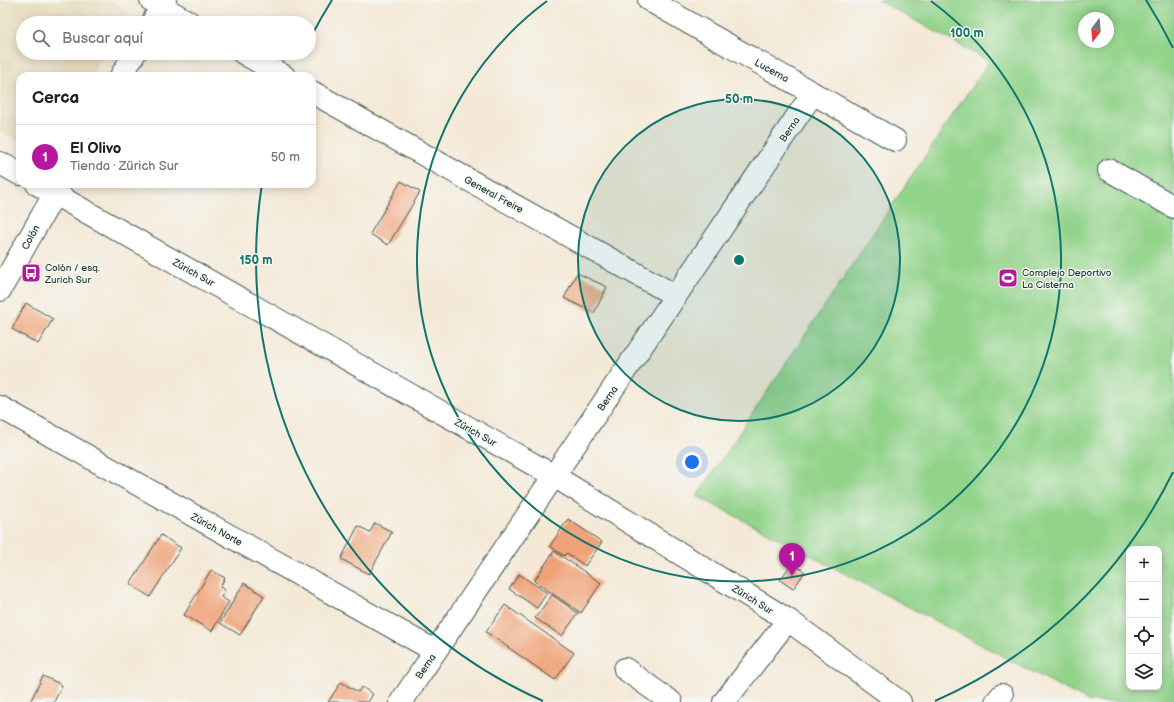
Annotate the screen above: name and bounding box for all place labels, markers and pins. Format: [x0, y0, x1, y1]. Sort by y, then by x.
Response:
centre of rings [732, 253, 746, 267]
bus stop icon: Colón / esq. Zurich Sur [20, 262, 42, 284]
place label: Colón / esq. Zurich Sur [44, 262, 100, 286]
sports icon: Complejo Deportivo La Cisterna [997, 267, 1019, 289]
place label: Complejo Deportivo La Cisterna [1022, 267, 1112, 291]
pin: 1 [779, 543, 805, 576]

